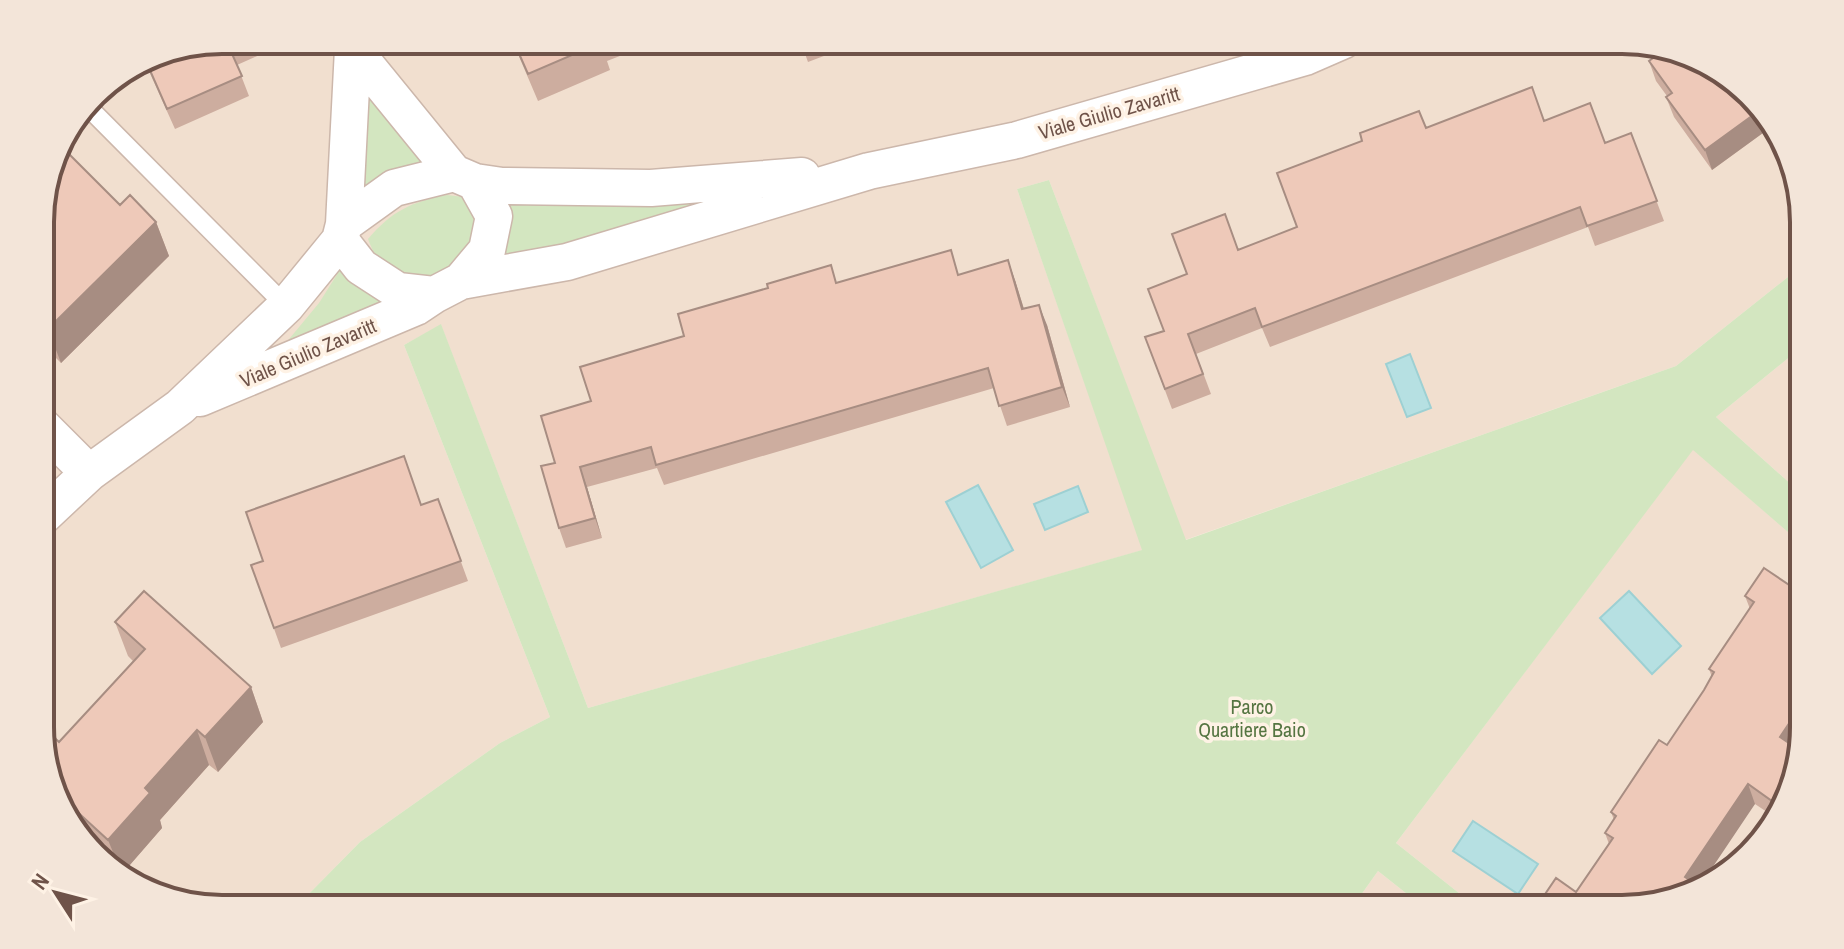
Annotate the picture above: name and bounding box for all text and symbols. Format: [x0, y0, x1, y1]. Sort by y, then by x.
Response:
street label: Viale Giulio Zavaritt [1035, 79, 1183, 146]
street label: Viale Giulio Zavaritt [236, 312, 380, 393]
park label: Parco Quartiere Baio [1198, 693, 1306, 743]
north arrow [16, 853, 96, 933]
text: N [24, 867, 56, 895]

